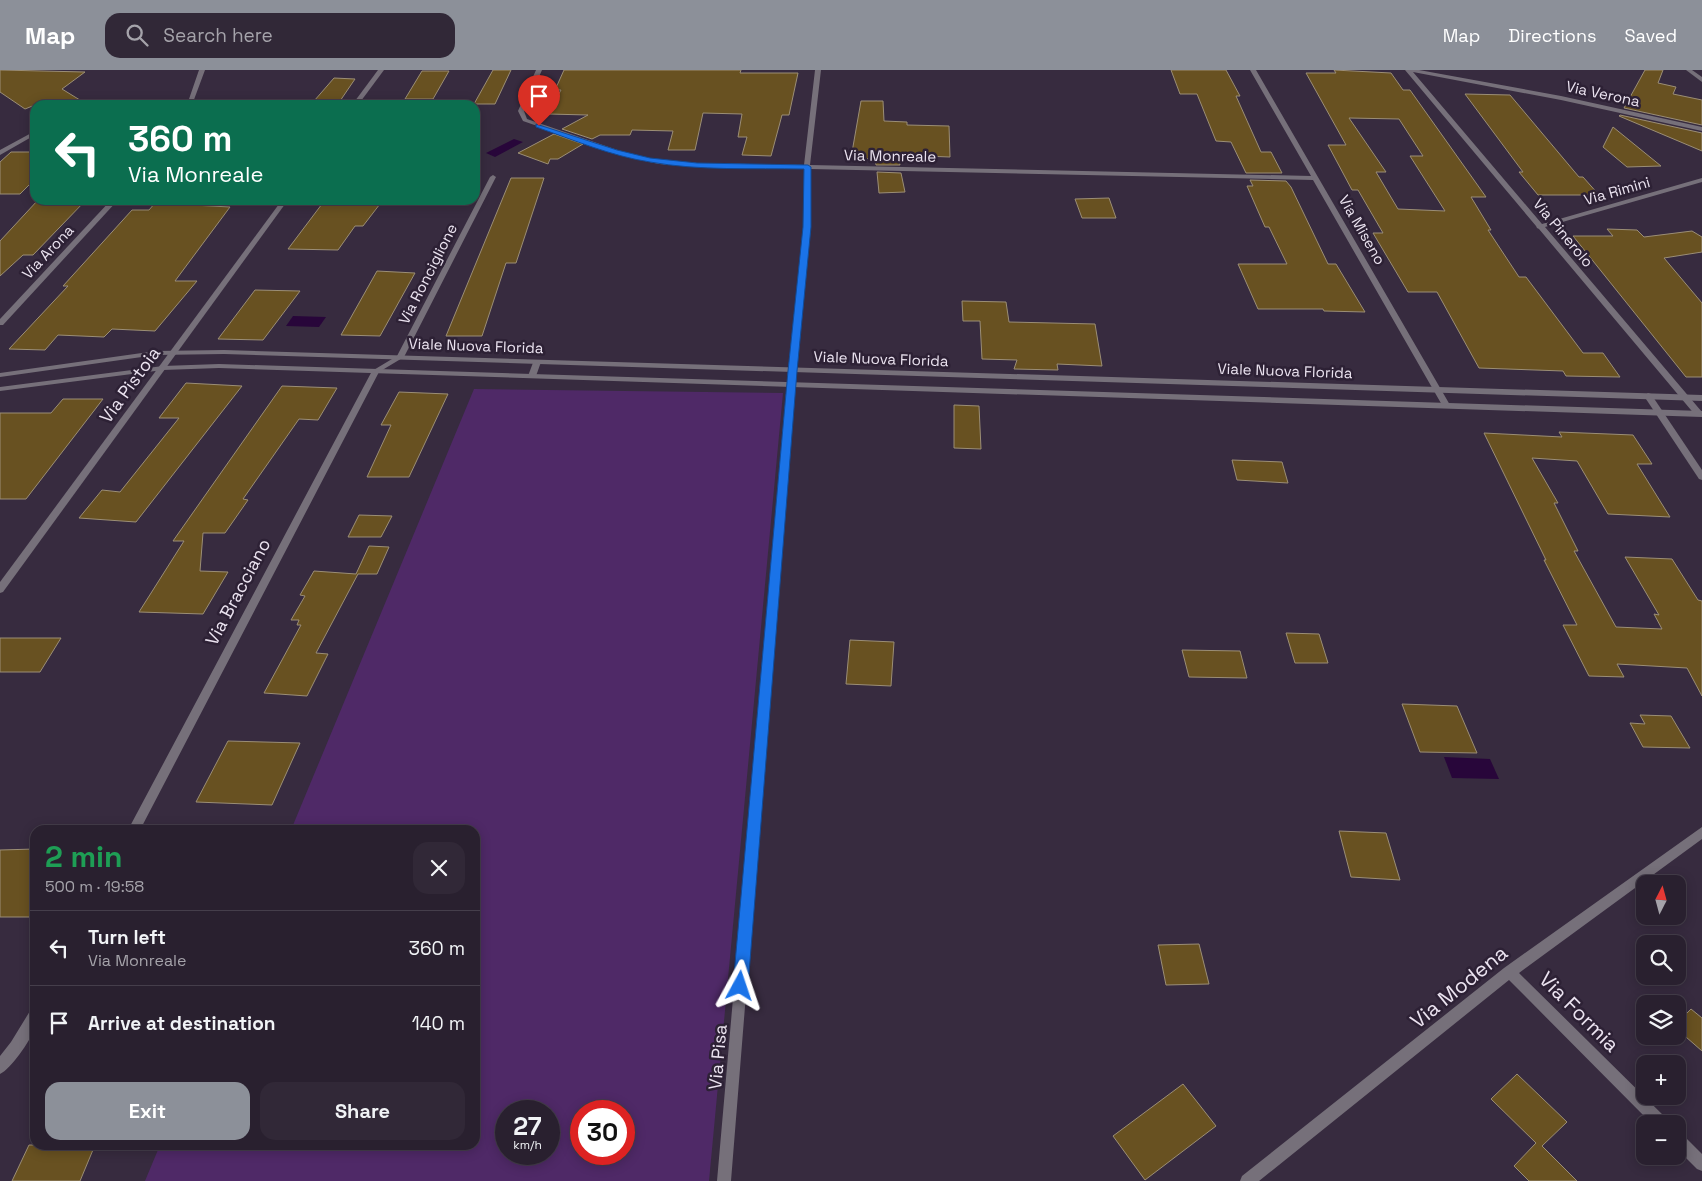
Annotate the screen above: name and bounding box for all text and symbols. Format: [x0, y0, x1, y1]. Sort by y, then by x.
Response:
search box [105, 13, 455, 58]
text: Map [25, 20, 75, 51]
icon: search [123, 21, 151, 49]
text: Search here [163, 23, 273, 48]
text: Map [1443, 24, 1480, 47]
text: Directions [1508, 24, 1597, 47]
text: Saved [1625, 24, 1677, 47]
pin [518, 75, 560, 126]
street label: Via Verona [1564, 76, 1642, 111]
icon: arrive [525, 82, 553, 110]
text: 360 m [128, 117, 232, 161]
icon: left [45, 120, 110, 185]
street label: Via Monreale [844, 145, 936, 166]
text: Via Monreale [128, 160, 263, 188]
street label: Via Rimini [1582, 172, 1652, 209]
street label: Via Miseno [1335, 192, 1390, 268]
street label: Via Pinerolo [1529, 194, 1598, 271]
street label: Via Arona [18, 220, 78, 283]
street label: Via Ronciglione [394, 220, 461, 327]
street label: Viale Nuova Florida [408, 334, 544, 357]
street label: Via Pistoia [94, 342, 165, 427]
street label: Viale Nuova Florida [813, 347, 949, 370]
street label: Viale Nuova Florida [1217, 359, 1353, 382]
street label: Via Bracciano [200, 535, 275, 649]
text: 2 min [45, 837, 123, 876]
button: close [413, 842, 465, 894]
north arrow [1636, 875, 1686, 925]
map controls [1636, 875, 1686, 1165]
text: 500 m · 19:58 [45, 876, 144, 897]
text: Turn left [88, 925, 166, 950]
icon: left [45, 934, 73, 962]
button: search [1636, 935, 1686, 985]
text: 360 m [408, 936, 465, 961]
street label: Via Modena [1404, 939, 1513, 1034]
text: Via Monreale [88, 950, 186, 971]
position arrow [713, 959, 765, 1011]
street label: Via Formia [1533, 966, 1625, 1058]
button: layers [1636, 995, 1686, 1045]
icon: arrive [45, 1009, 73, 1037]
text: Arrive at destination [88, 1011, 276, 1036]
text: 140 m [412, 1011, 465, 1036]
street label: Via Pisa [703, 1023, 732, 1091]
button: + [1636, 1055, 1686, 1105]
button: Exit [45, 1082, 250, 1140]
button: Share [260, 1082, 465, 1140]
speed limit sign: 30 [570, 1100, 635, 1165]
text: 27 [513, 1110, 542, 1142]
button: − [1636, 1115, 1686, 1165]
text: km/h [513, 1137, 542, 1153]

